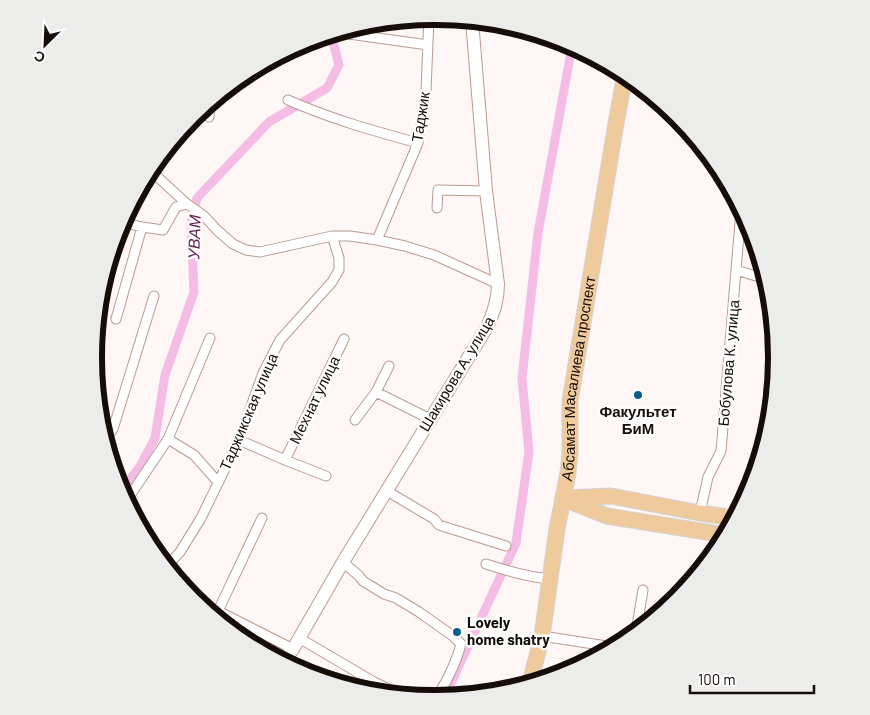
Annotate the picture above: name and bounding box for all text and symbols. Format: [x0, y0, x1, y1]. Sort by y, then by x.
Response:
north arrow [20, 20, 70, 70]
text: С [31, 48, 48, 67]
street label: Таджик [407, 90, 433, 143]
water label: УВАМ [183, 214, 204, 260]
street label: Абсамат Масалиева проспект [557, 274, 599, 482]
street label: Бобулова К. улица [713, 298, 743, 427]
street label: Шакирова А. улица [415, 312, 498, 434]
street label: Таджикская улица [215, 350, 281, 473]
street label: Мехнат улица [285, 352, 343, 446]
marker: Факультет БиМ [632, 389, 644, 401]
place label: Факультет БиМ [599, 402, 677, 437]
place label: Lovely home shatry [467, 613, 550, 648]
marker: Lovely home shatry [451, 626, 463, 638]
scale bar [690, 662, 814, 694]
text: 100 m [698, 670, 736, 688]

